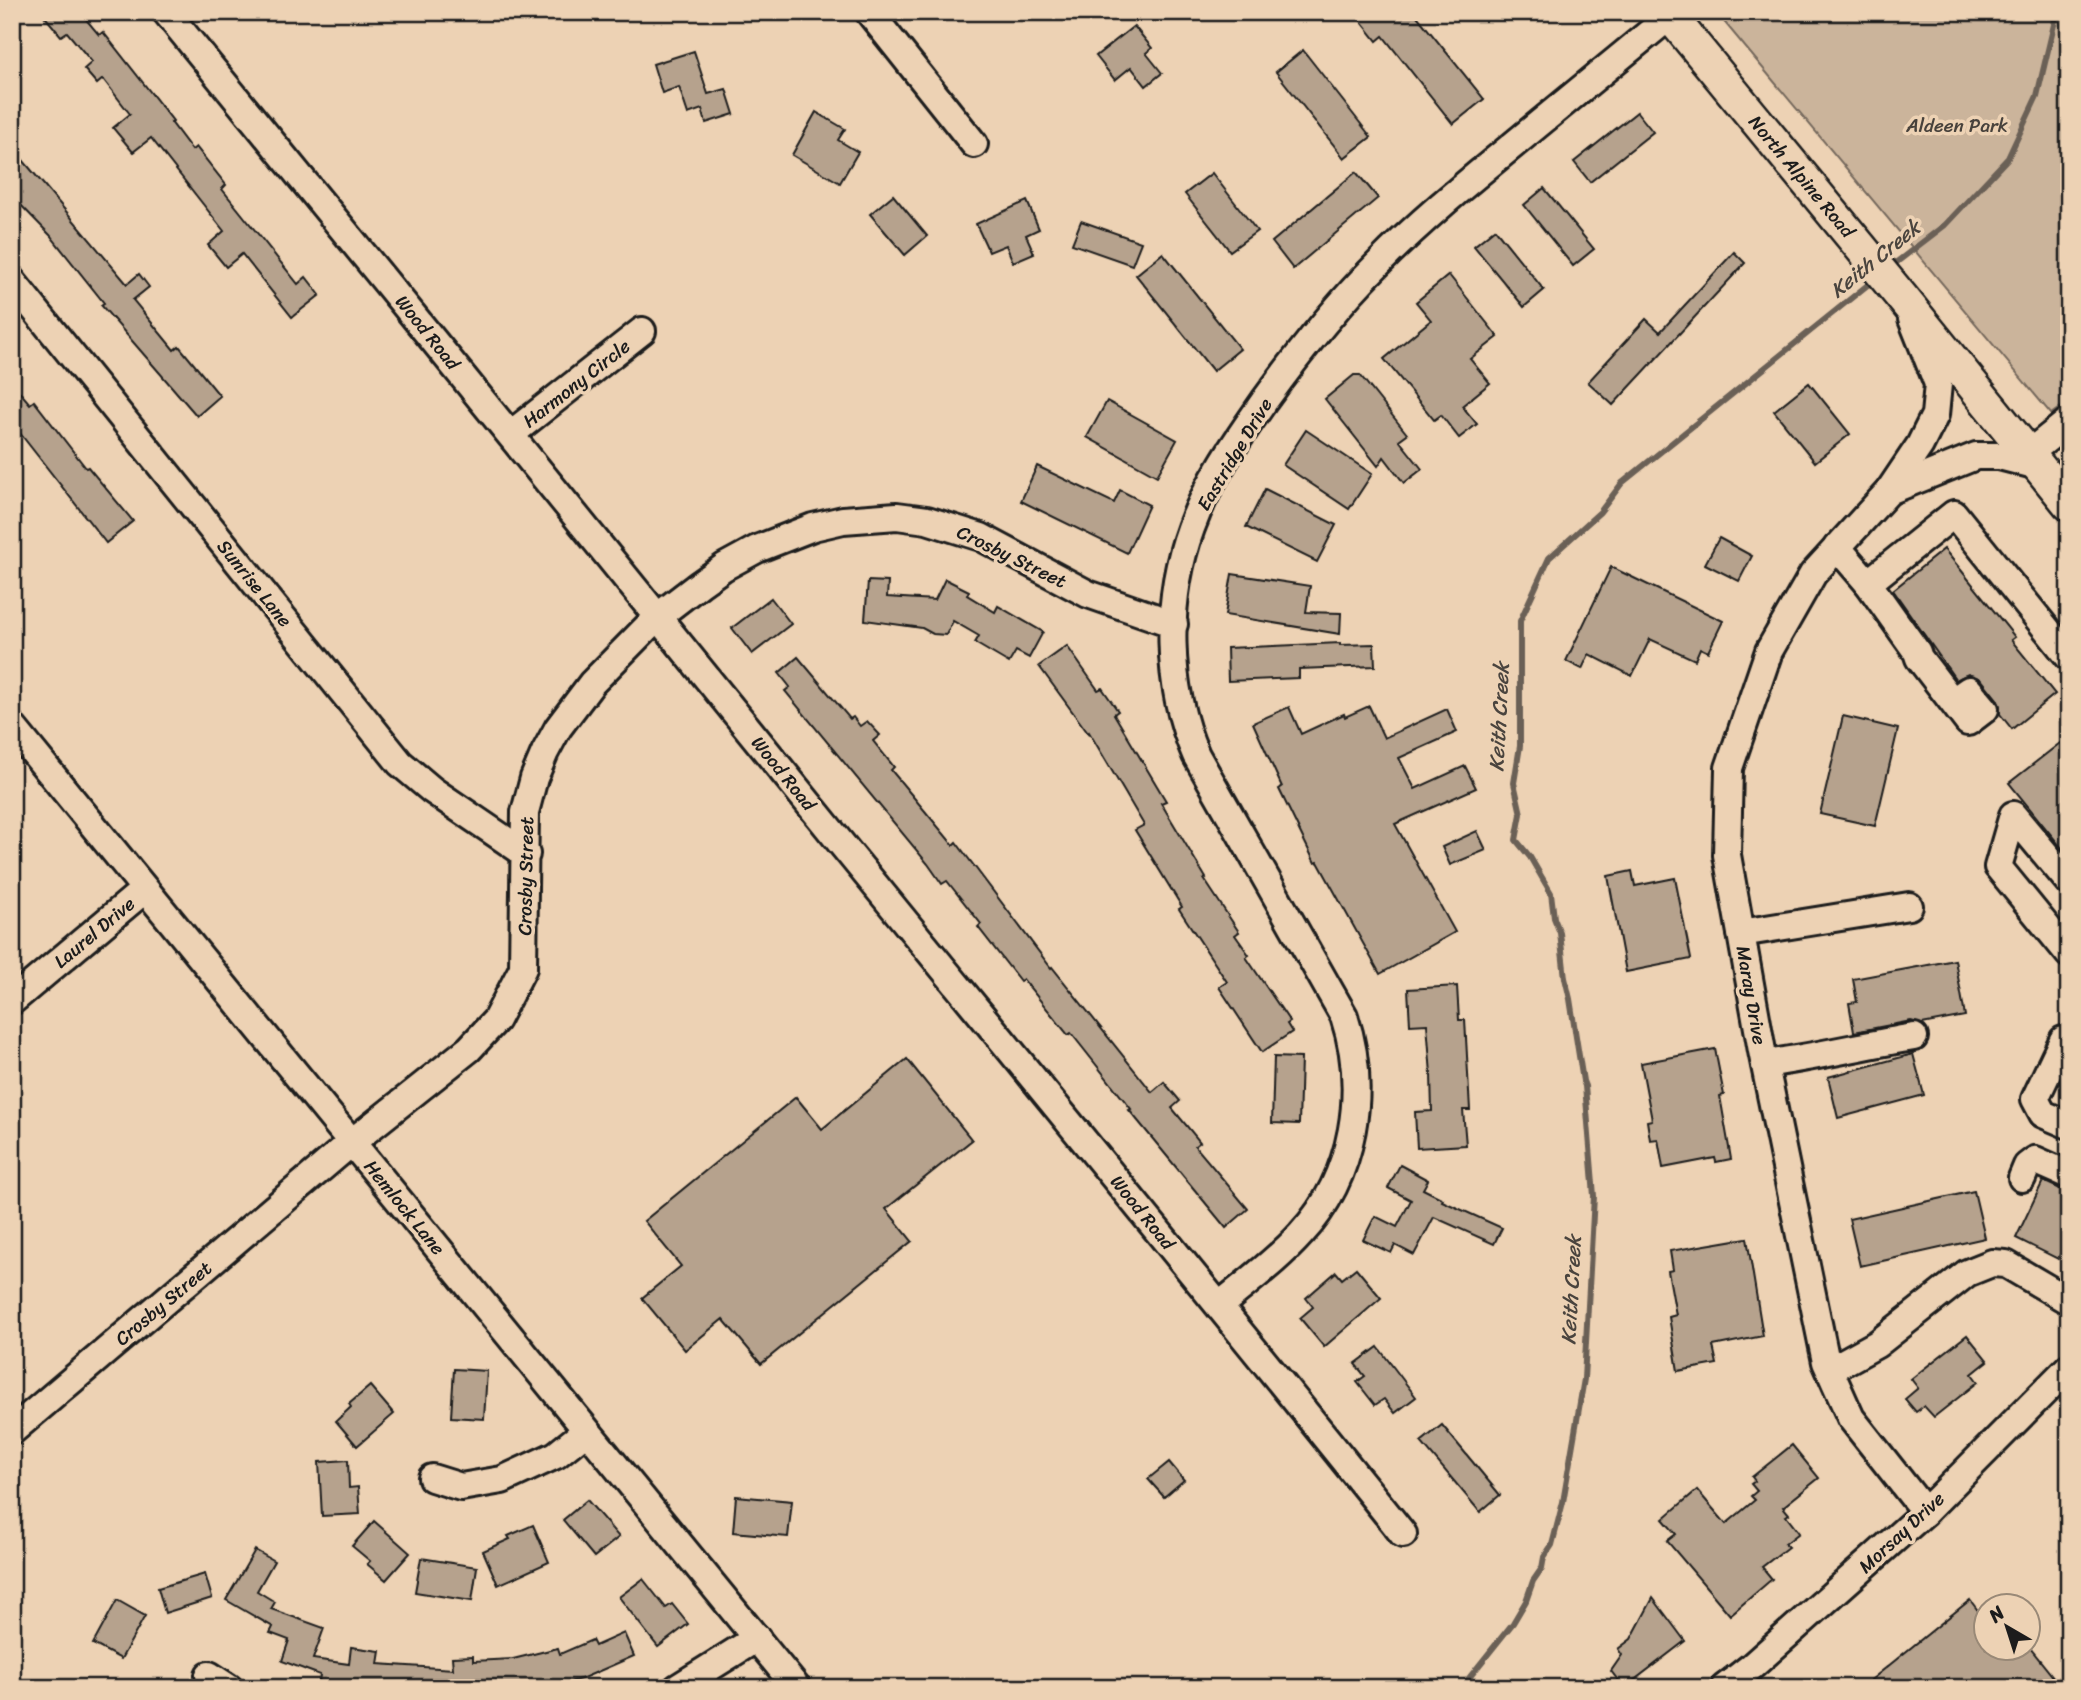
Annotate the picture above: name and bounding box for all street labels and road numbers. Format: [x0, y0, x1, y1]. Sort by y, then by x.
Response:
street label: North Alpine Road [1740, 107, 1865, 247]
street label: Wood Road [387, 287, 469, 378]
street label: Harmony Circle [515, 330, 638, 436]
street label: Eastridge Drive [1188, 391, 1281, 517]
street label: Crosby Street [951, 516, 1072, 597]
street label: Sunrise Lane [209, 532, 301, 635]
street label: Wood Road [743, 728, 825, 819]
street label: Crosby Street [508, 816, 543, 936]
street label: Laurel Drive [46, 888, 143, 977]
street label: Maray Drive [1727, 943, 1776, 1048]
street label: Hemlock Lane [355, 1152, 454, 1263]
street label: Wood Road [1102, 1167, 1184, 1258]
street label: Crosby Street [107, 1253, 219, 1354]
street label: Morsay Drive [1850, 1483, 1953, 1582]

